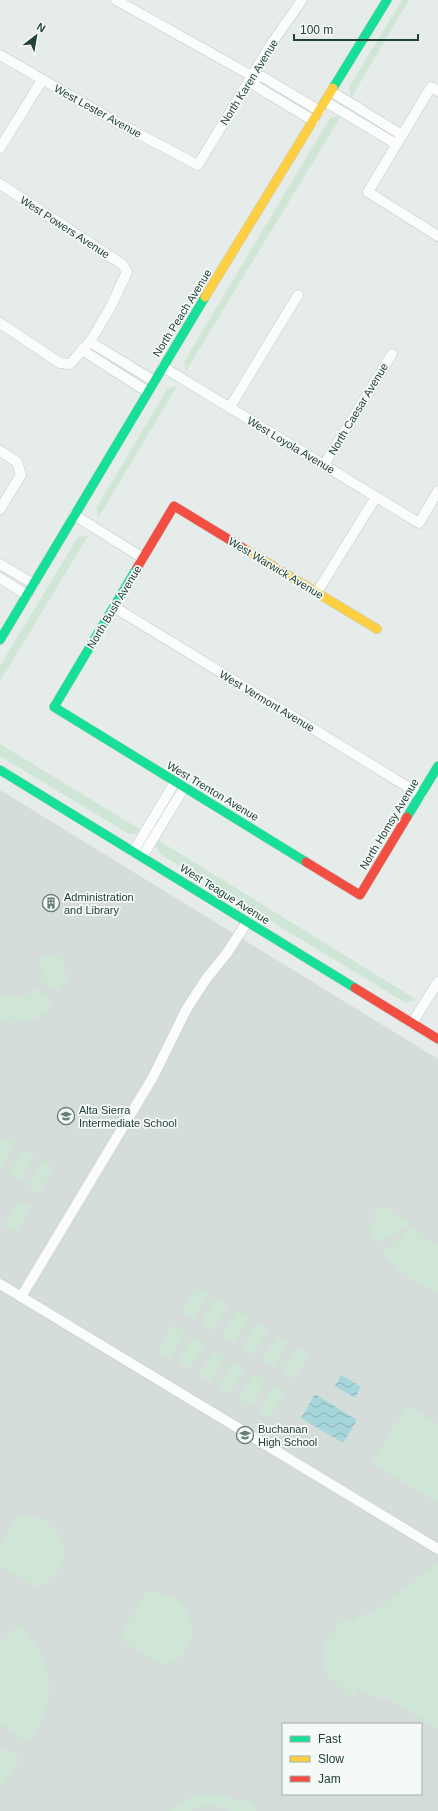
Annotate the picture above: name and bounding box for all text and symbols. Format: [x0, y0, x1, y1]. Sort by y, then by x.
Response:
north arrow [16, 16, 56, 56]
scale bar [294, 16, 418, 42]
text: N [35, 20, 48, 35]
text: 100 m [300, 23, 333, 37]
street label: North Karen Avenue [218, 37, 280, 127]
street label: West Lester Avenue [52, 82, 144, 140]
street label: West Powers Avenue [18, 194, 112, 260]
street label: North Peach Avenue [150, 267, 214, 359]
street label: North Caesar Avenue [326, 361, 390, 457]
street label: West Loyola Avenue [245, 414, 337, 476]
street label: West Warwick Avenue [226, 535, 326, 601]
street label: North Bush Avenue [84, 563, 144, 651]
street label: West Vermont Avenue [217, 668, 317, 734]
street label: West Trenton Avenue [165, 759, 261, 823]
street label: North Homsy Avenue [357, 776, 421, 872]
street label: West Teague Avenue [178, 862, 272, 926]
place label: Administration and Library [64, 891, 134, 916]
building icon: Administration and Library [41, 893, 61, 913]
place label: Alta Sierra Intermediate School [79, 1104, 177, 1129]
school or university icon: Alta Sierra Intermediate School [56, 1106, 76, 1126]
place label: Buchanan High School [258, 1423, 317, 1448]
school or university icon: Buchanan High School [235, 1425, 255, 1445]
legend [282, 1723, 422, 1795]
text: Fast [318, 1732, 342, 1746]
text: Slow [318, 1752, 344, 1766]
text: Jam [318, 1772, 341, 1786]

